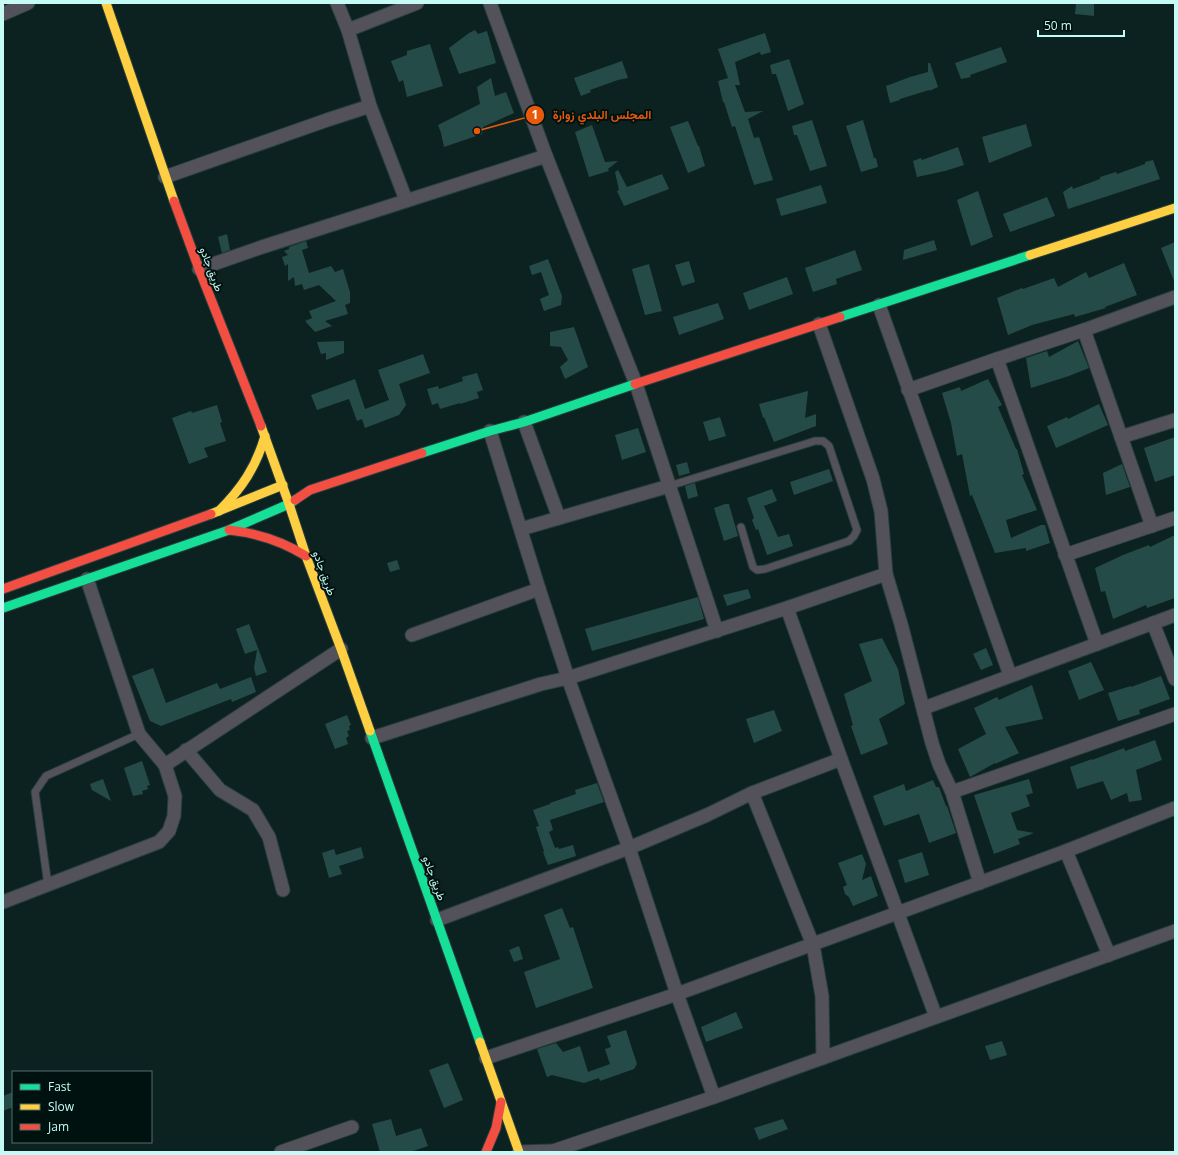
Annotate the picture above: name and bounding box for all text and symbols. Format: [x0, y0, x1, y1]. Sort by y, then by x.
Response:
scale bar [1038, 12, 1124, 38]
text: 50 m [1044, 17, 1072, 34]
callout: المجلس البلدي زوارة [525, 103, 659, 127]
text: 1 [532, 106, 538, 123]
text: المجلس البلدي زوارة [553, 106, 651, 125]
street label: طريق جادو [197, 245, 227, 293]
street label: طريق جادو [310, 549, 340, 597]
street label: طريق جادو [420, 854, 450, 902]
legend [12, 1071, 152, 1143]
text: Fast [48, 1078, 71, 1095]
text: Slow [48, 1098, 75, 1115]
text: Jam [47, 1118, 69, 1135]

